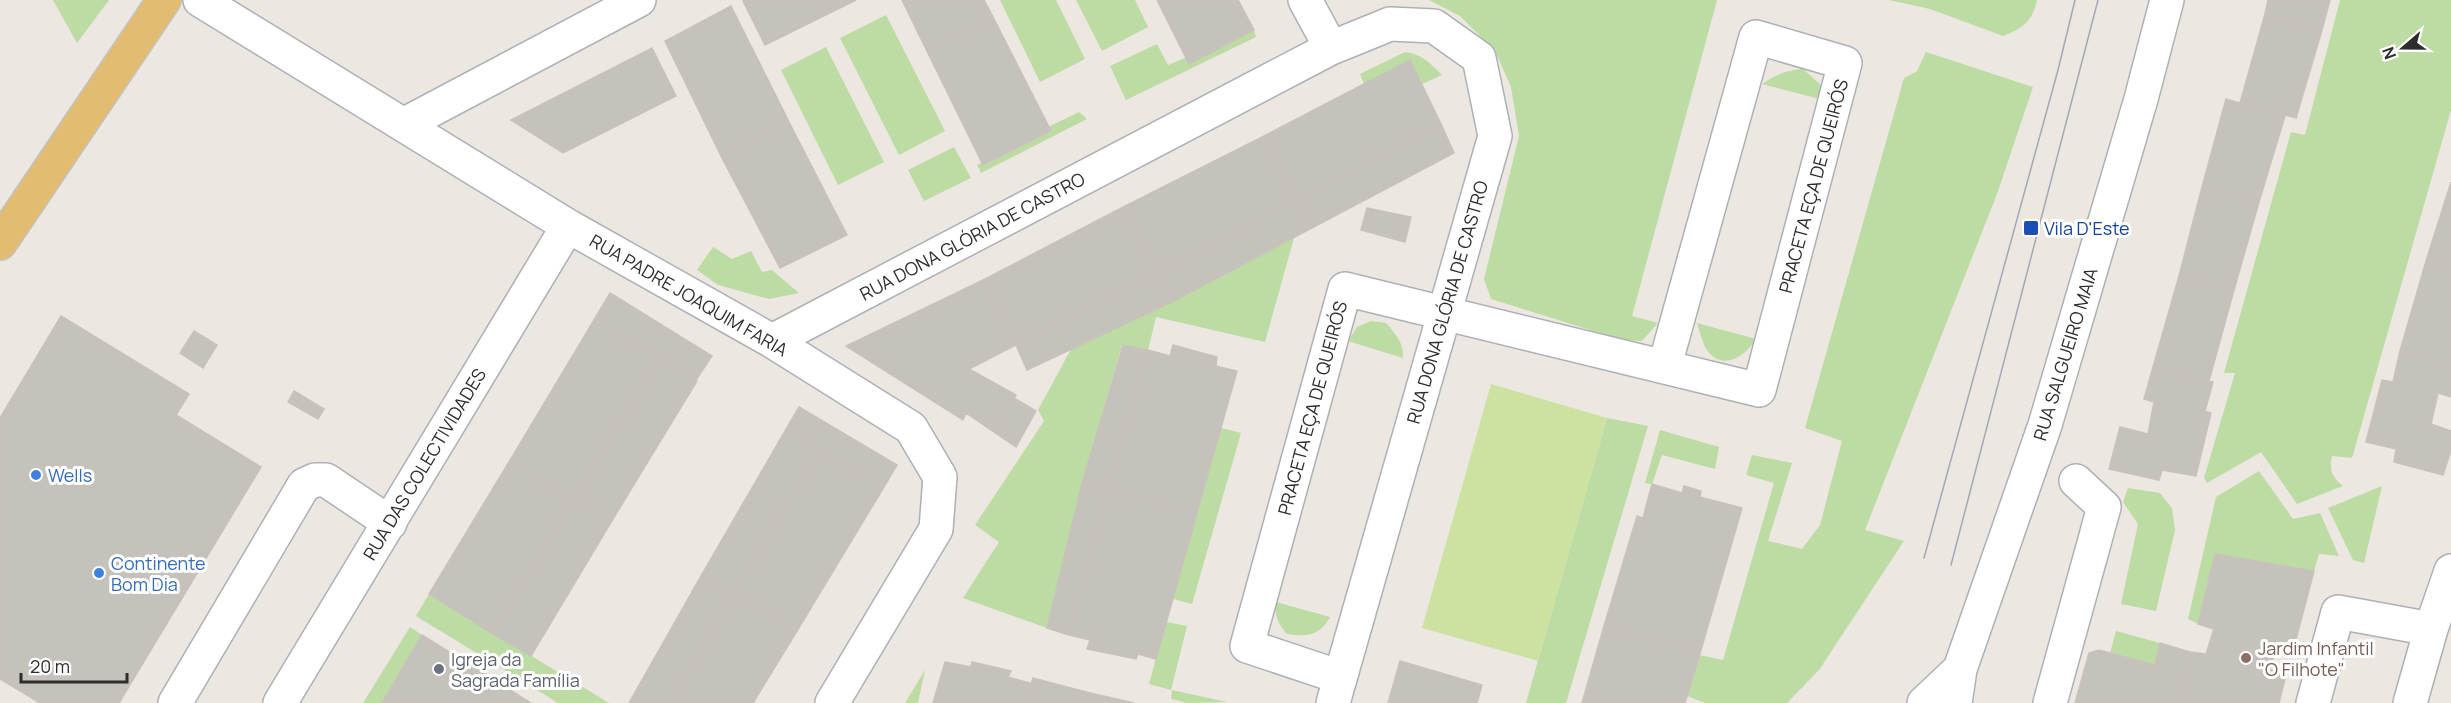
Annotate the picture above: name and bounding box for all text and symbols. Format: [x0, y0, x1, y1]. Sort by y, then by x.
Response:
north arrow [2373, 18, 2433, 78]
text: N [2377, 44, 2401, 62]
street label: PRACETA EÇA DE QUEIRÓS [1773, 76, 1853, 296]
street label: RUA DONA GLÓRIA DE CASTRO [855, 166, 1089, 306]
street label: RUA DONA GLÓRIA DE CASTRO [1401, 178, 1493, 426]
place label: Vila D'Este [2044, 216, 2130, 240]
marker: Vila D'Este [2022, 219, 2040, 237]
street label: RUA PADRE JOAQUIM FARIA [586, 228, 793, 362]
street label: RUA SALGUEIRO MAIA [2027, 264, 2103, 443]
street label: PRACETA EÇA DE QUEIRÓS [1272, 298, 1352, 518]
street label: RUA DAS COLECTIVIDADES [357, 364, 491, 564]
place label: Wells [48, 463, 92, 487]
marker: Wells [29, 468, 43, 482]
place label: Continente Bom Dia [111, 551, 206, 596]
marker: Continente Bom Dia [92, 566, 106, 580]
place label: Jardim Infantil "O Filhote" [2258, 636, 2374, 681]
scale bar [21, 646, 128, 684]
place label: Igreja da Sagrada Família [451, 647, 580, 692]
marker: Jardim Infantil "O Filhote" [2239, 651, 2253, 665]
text: 20 m [30, 654, 70, 678]
marker: Igreja da Sagrada Família [432, 662, 446, 676]

